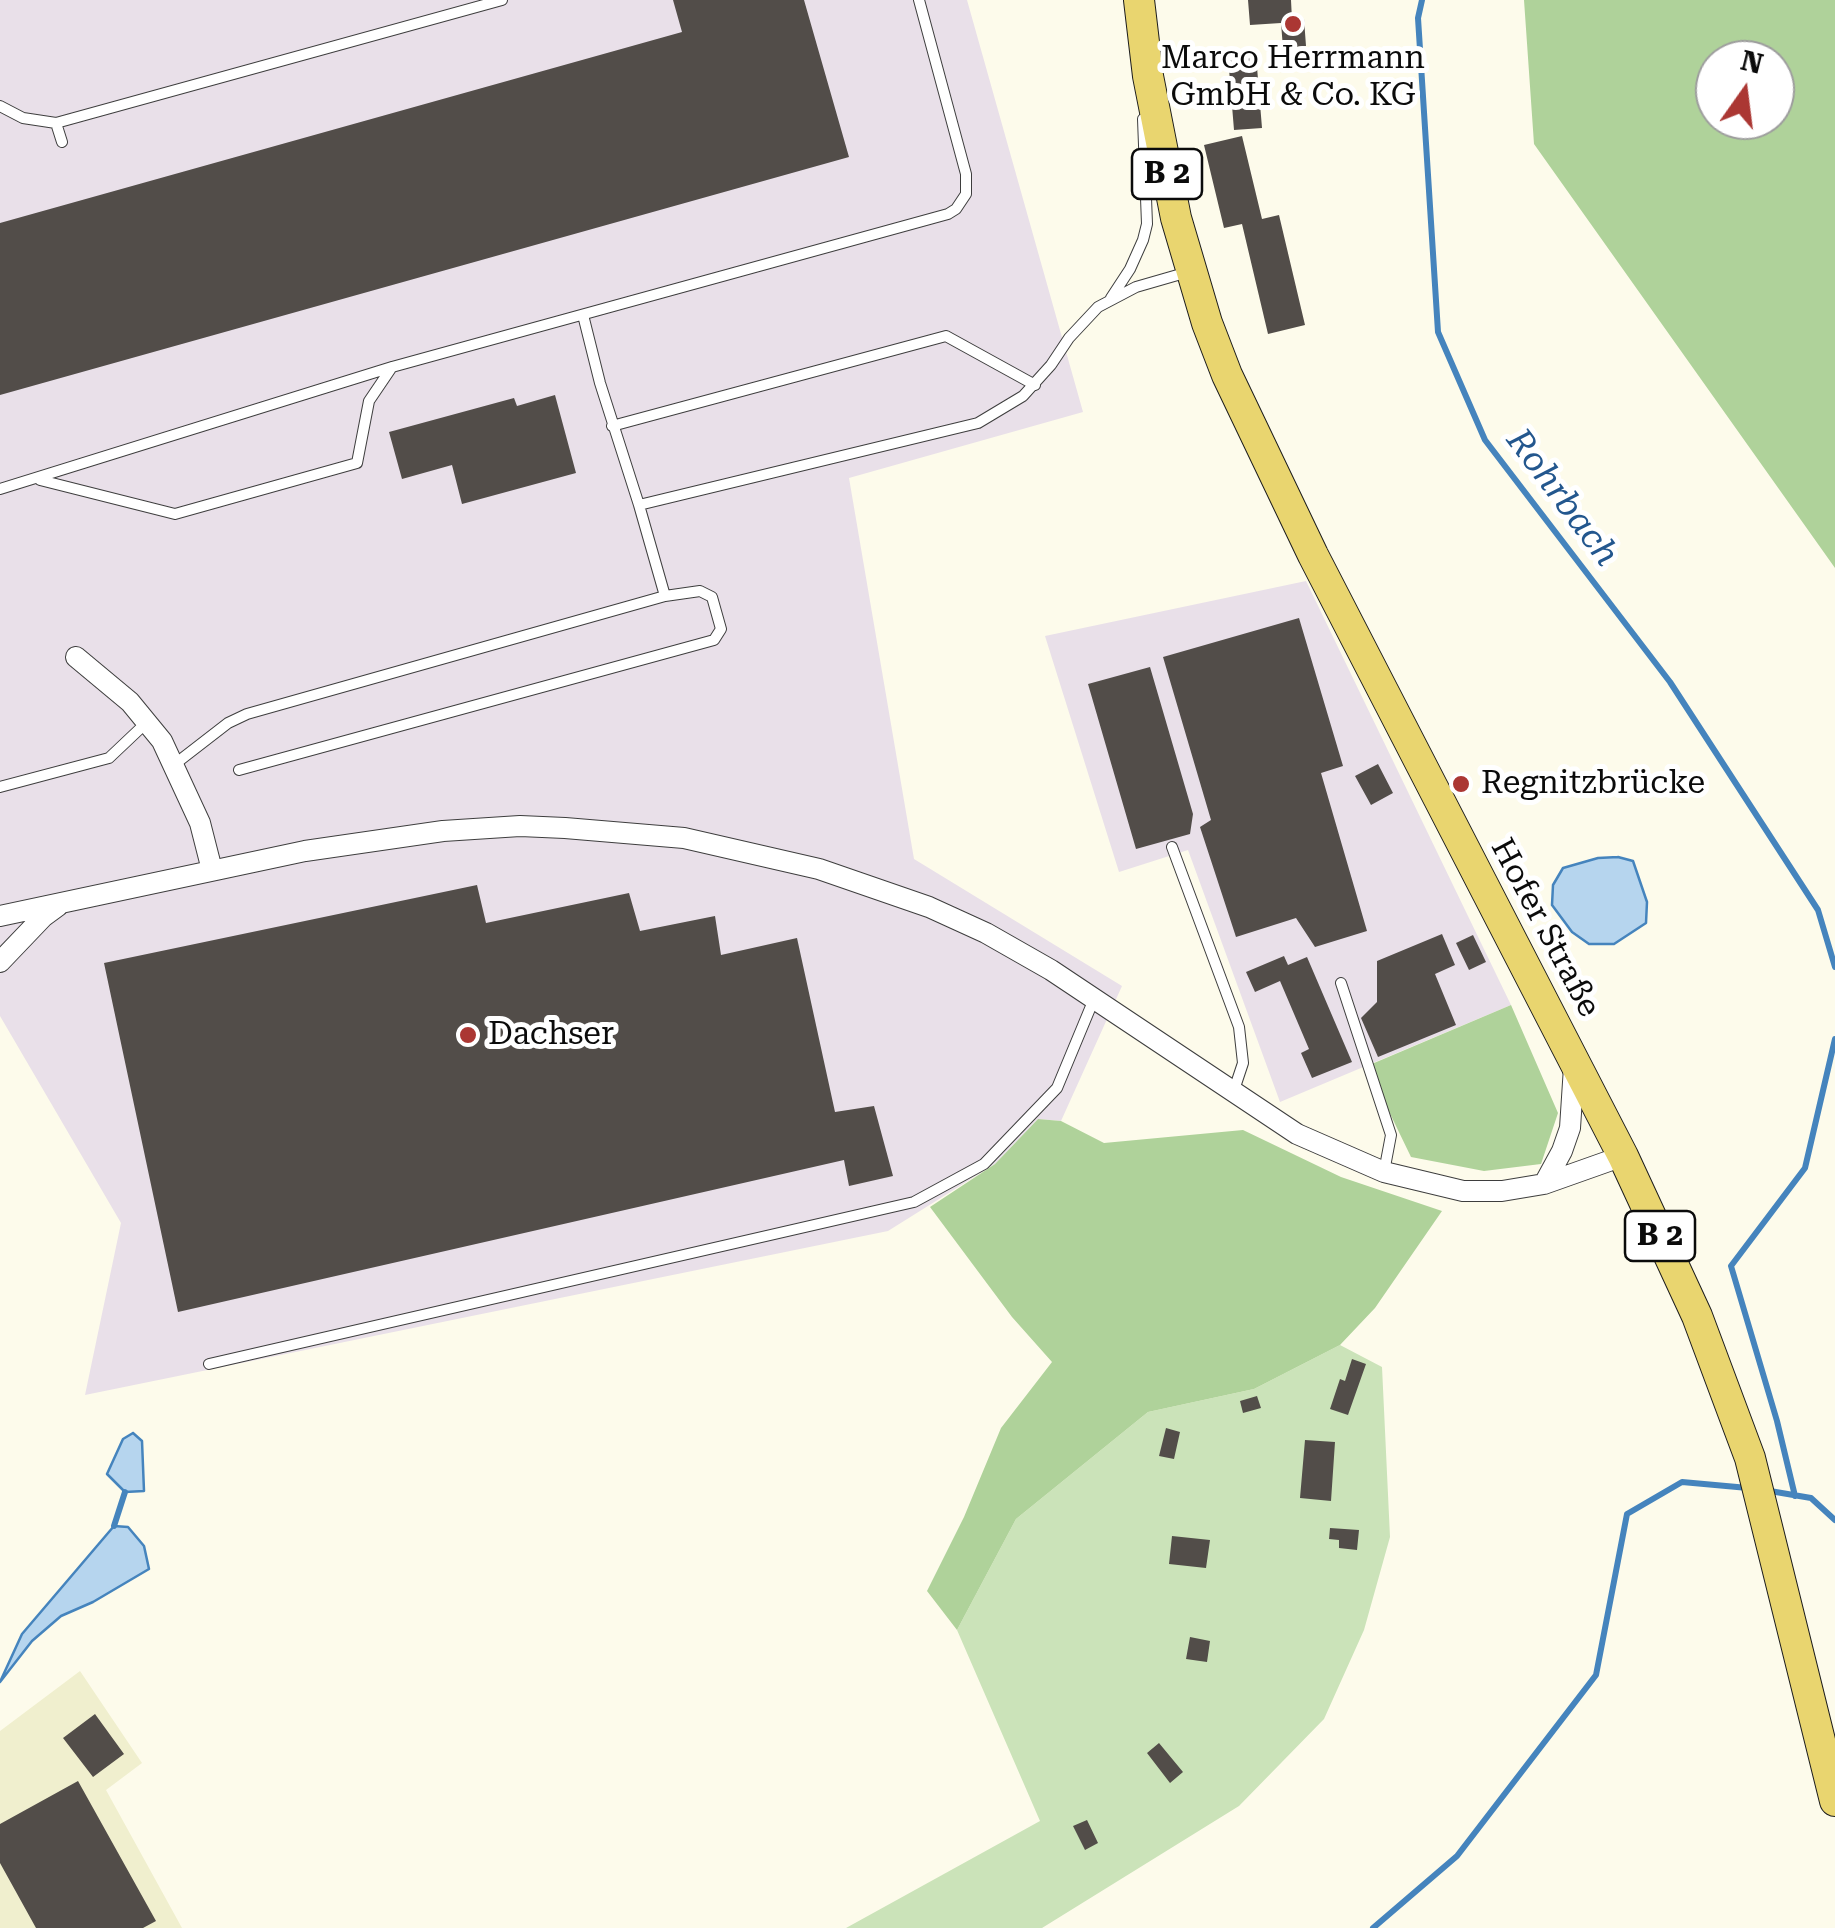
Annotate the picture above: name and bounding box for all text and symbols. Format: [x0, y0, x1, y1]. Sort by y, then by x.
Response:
marker: Marco Herrmann GmbH & Co. KG [1282, 13, 1304, 35]
place label: Marco Herrmann GmbH & Co. KG [1161, 40, 1425, 115]
north arrow [1695, 40, 1795, 140]
text: N [1737, 44, 1766, 81]
road number: B 2 [1132, 149, 1202, 199]
water label: Rohrbach [1497, 421, 1627, 575]
place label: Regnitzbrücke [1481, 765, 1705, 803]
marker: Regnitzbrücke [1450, 773, 1472, 795]
street label: Hofer Straße [1482, 832, 1608, 1024]
place label: Dachser [488, 1016, 614, 1054]
marker: Dachser [457, 1024, 479, 1046]
road number: B 2 [1625, 1211, 1695, 1261]

